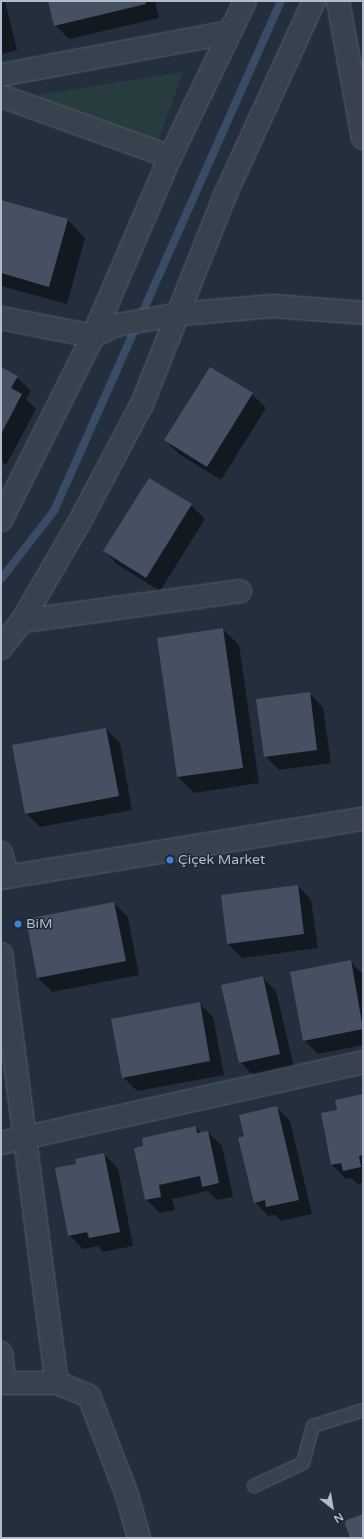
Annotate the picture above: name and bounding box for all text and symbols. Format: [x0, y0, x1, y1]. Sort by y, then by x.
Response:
place label: Çiçek Market [178, 852, 265, 868]
marker: Çiçek Market [165, 855, 175, 865]
place label: BiM [26, 916, 52, 932]
marker: BiM [13, 919, 23, 929]
north arrow [312, 1487, 352, 1527]
text: N [331, 1510, 346, 1526]

